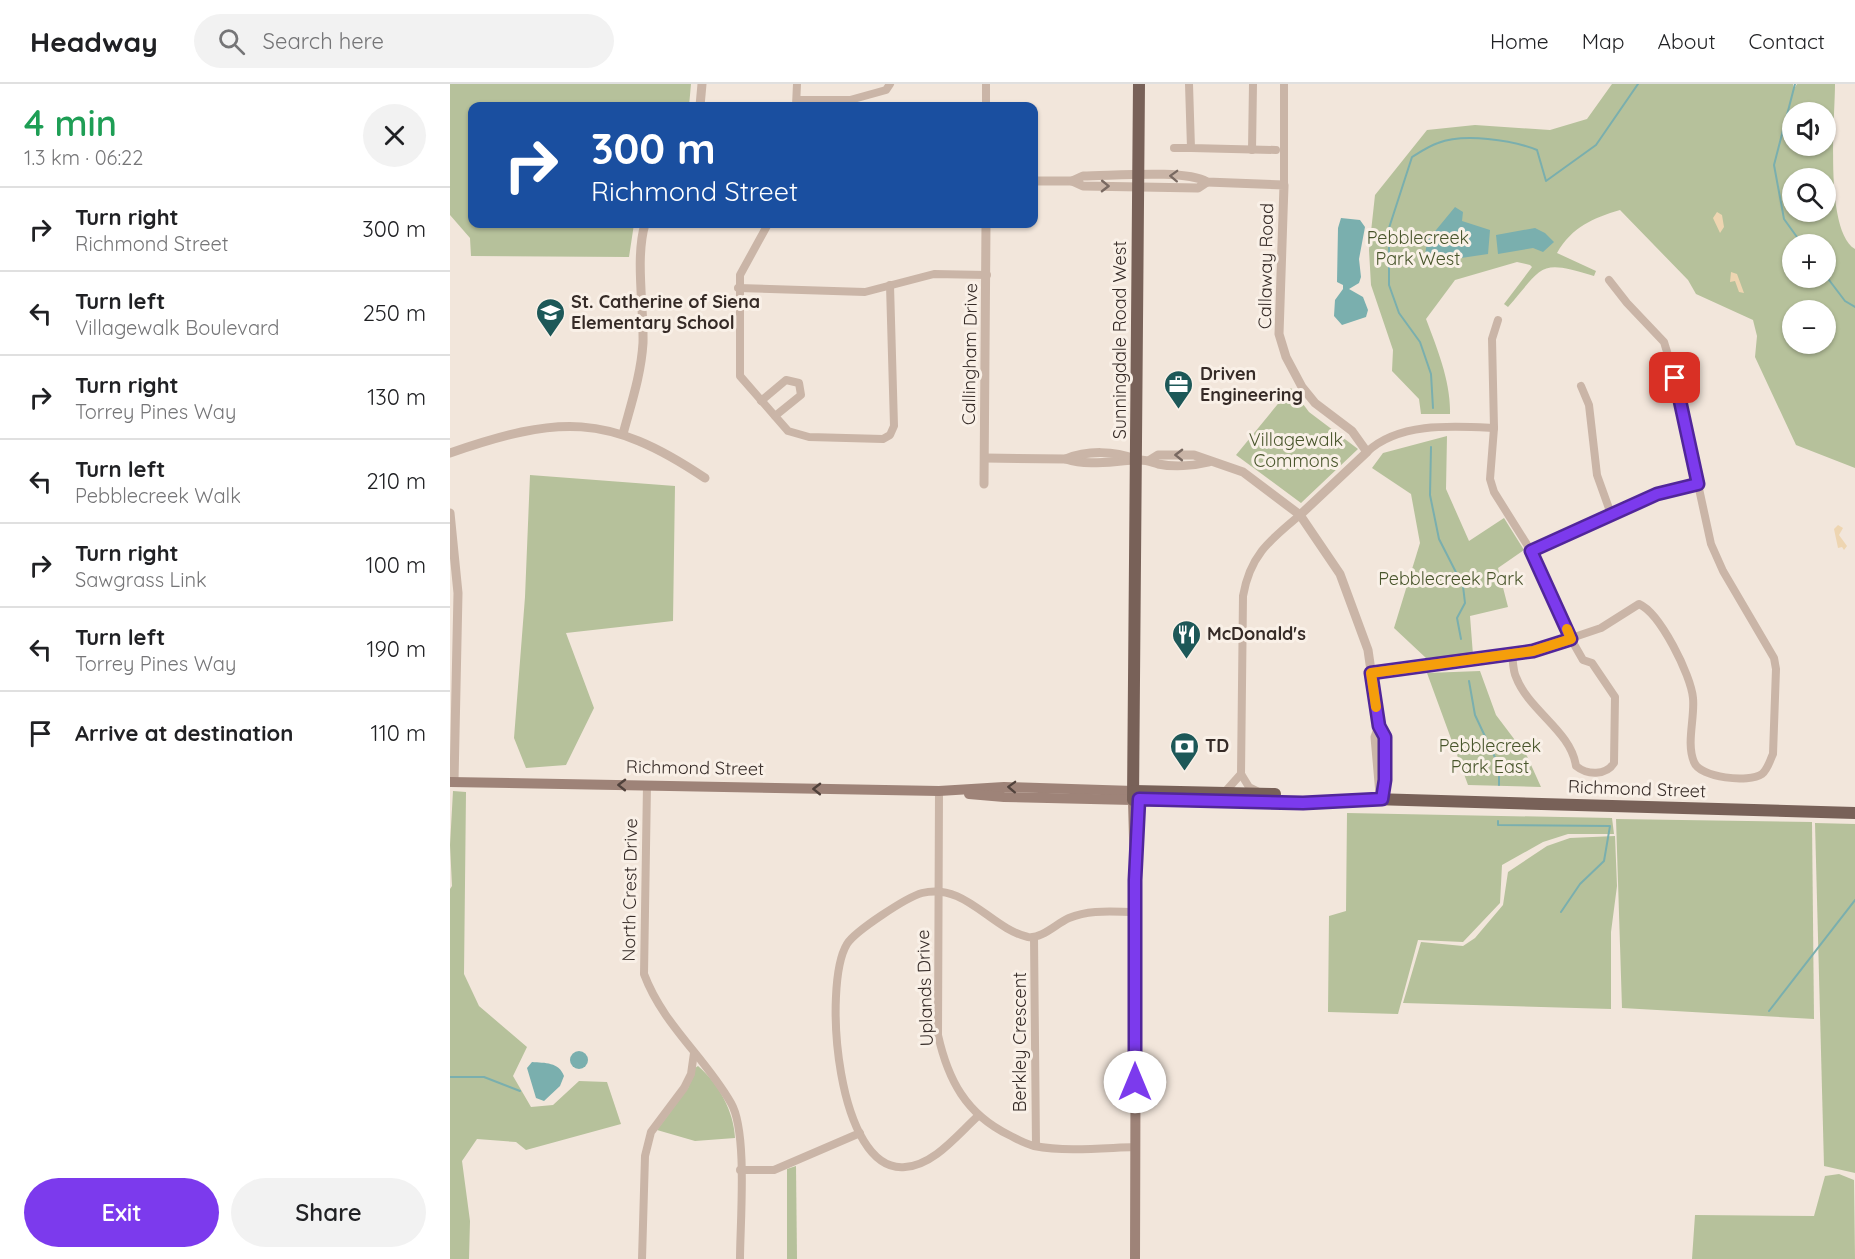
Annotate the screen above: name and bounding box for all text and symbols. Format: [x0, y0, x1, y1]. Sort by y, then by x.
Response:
search box [194, 14, 614, 68]
text: Headway [30, 24, 158, 59]
icon: search [215, 25, 248, 58]
text: Search here [263, 27, 384, 55]
text: Home [1490, 28, 1549, 54]
text: Map [1582, 28, 1625, 54]
text: About [1658, 28, 1716, 54]
text: Contact [1749, 28, 1825, 54]
text: 4 min [24, 100, 117, 145]
map controls [1782, 102, 1836, 354]
button: sound [1782, 102, 1836, 156]
button: close [363, 104, 426, 167]
text: 300 m [591, 122, 716, 175]
icon: right [492, 126, 570, 204]
text: 1.3 km · 06:22 [24, 145, 143, 170]
button: search [1782, 168, 1836, 222]
one-way arrow [1169, 170, 1178, 183]
text: Richmond Street [591, 174, 798, 208]
one-way arrow [1100, 180, 1109, 193]
text: Turn right [75, 203, 179, 231]
street label: Callaway Road [1253, 203, 1278, 329]
icon: right [24, 213, 57, 246]
text: 300 m [362, 215, 426, 243]
park label: Pebblecreek Park West [1367, 226, 1469, 270]
text: Richmond Street [75, 231, 229, 256]
button: + [1782, 234, 1836, 288]
street label: Sunningdale Road West [1108, 241, 1131, 439]
street label: Callingham Drive [957, 283, 982, 425]
text: Turn left [75, 287, 165, 315]
place label: St. Catherine of Siena Elementary School [571, 290, 760, 334]
school or university icon: St. Catherine of Siena Elementary School [534, 296, 566, 338]
icon: left [24, 297, 57, 330]
text: 250 m [363, 299, 426, 327]
button: − [1782, 300, 1836, 354]
text: Villagewalk Boulevard [75, 315, 279, 340]
pin [1649, 352, 1700, 403]
icon: arrive [1658, 361, 1691, 394]
place label: Driven Engineering [1200, 362, 1303, 406]
office icon: Driven Engineering [1163, 368, 1195, 410]
text: Turn right [75, 371, 179, 399]
icon: right [24, 381, 57, 414]
text: 130 m [367, 383, 426, 411]
text: Torrey Pines Way [75, 399, 236, 424]
park label: Villagewalk Commons [1249, 428, 1343, 472]
one-way arrow [1175, 449, 1184, 461]
text: Turn left [75, 455, 165, 483]
icon: left [24, 465, 57, 498]
text: 210 m [367, 467, 426, 495]
text: Pebblecreek Walk [75, 483, 241, 508]
text: Turn right [75, 539, 179, 567]
icon: right [24, 549, 57, 582]
text: 100 m [366, 551, 426, 579]
text: Sawgrass Link [75, 567, 207, 592]
park label: Pebblecreek Park [1378, 567, 1524, 590]
restaurant icon: McDonald's [1170, 618, 1202, 660]
place label: McDonald's [1207, 622, 1306, 645]
text: Turn left [75, 623, 165, 651]
icon: left [24, 633, 57, 666]
text: 190 m [366, 635, 426, 663]
text: Torrey Pines Way [75, 651, 236, 676]
icon: arrive [24, 717, 57, 750]
text: Arrive at destination [75, 719, 293, 747]
text: 110 m [371, 719, 426, 747]
bank icon: TD [1168, 730, 1200, 772]
place label: TD [1205, 734, 1229, 757]
park label: Pebblecreek Park East [1439, 734, 1541, 778]
street label: Richmond Street [626, 755, 764, 780]
street label: Richmond Street [1568, 775, 1706, 802]
one-way arrow [618, 779, 627, 791]
one-way arrow [1008, 781, 1017, 793]
one-way arrow [813, 782, 822, 795]
street label: North Crest Drive [617, 818, 642, 962]
street label: Uplands Drive [911, 929, 938, 1047]
street label: Berkley Crescent [1008, 972, 1031, 1112]
position arrow [1103, 1050, 1167, 1114]
button: Exit [24, 1178, 219, 1247]
button: Share [231, 1178, 426, 1247]

